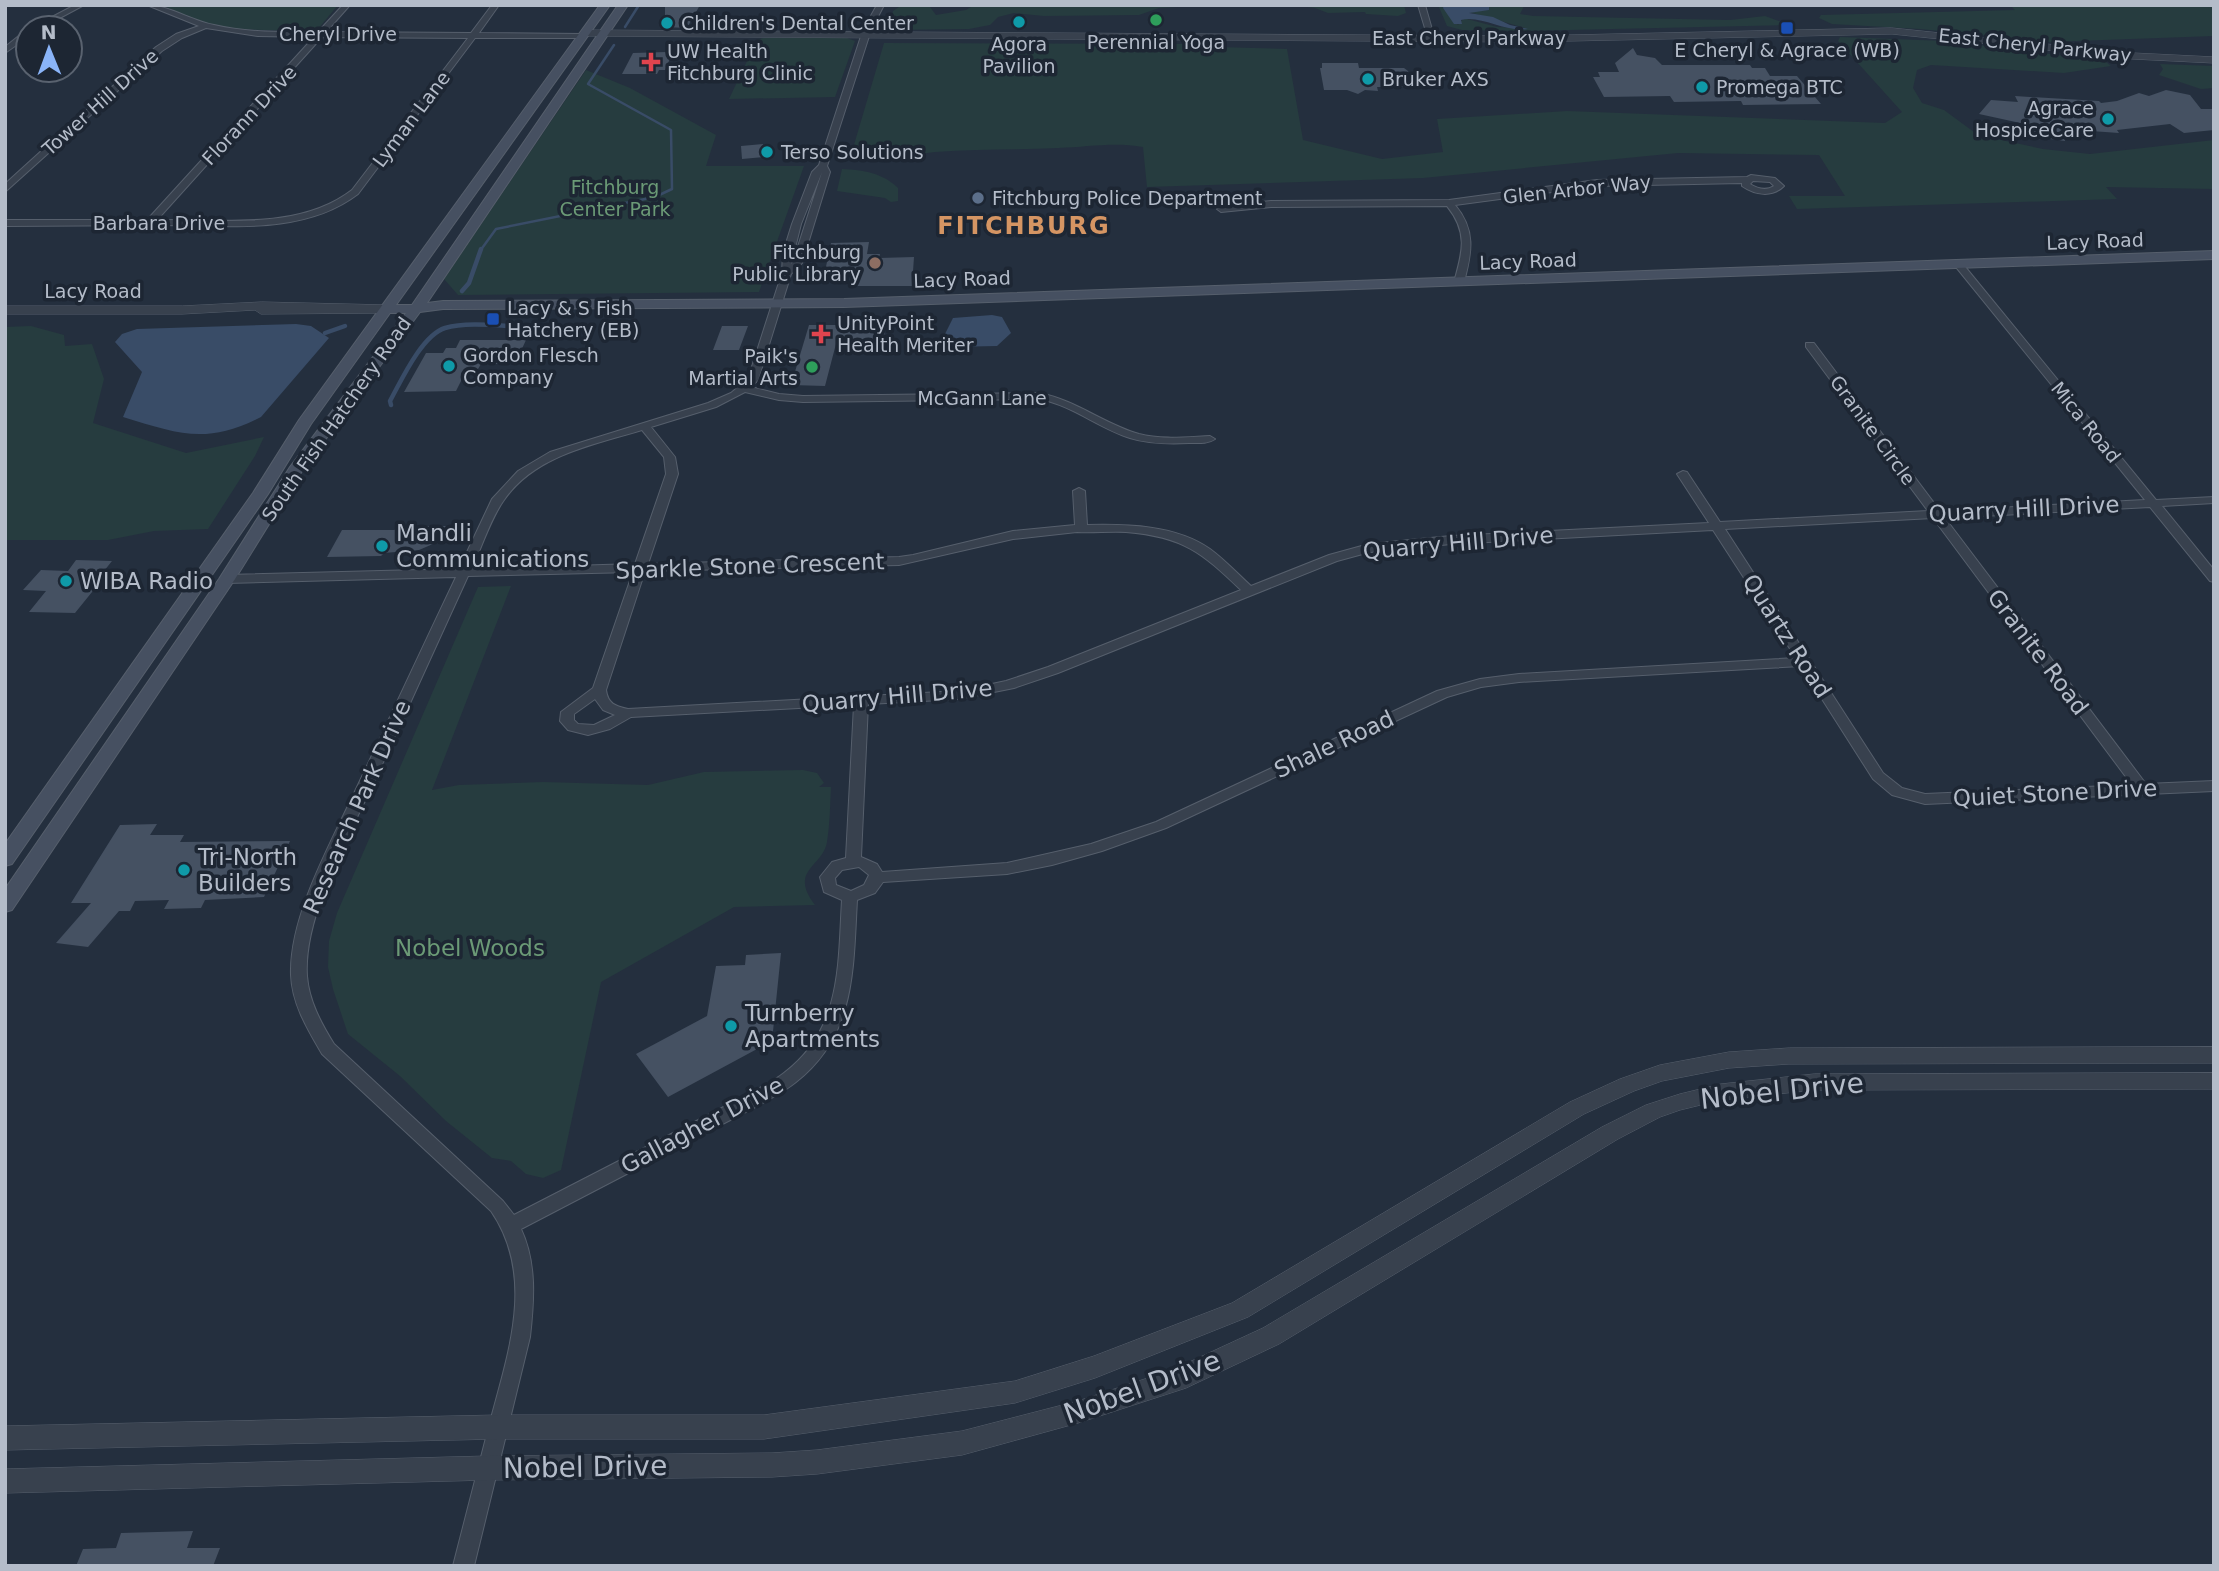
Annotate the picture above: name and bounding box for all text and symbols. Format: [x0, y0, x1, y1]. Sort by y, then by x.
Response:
place label: Children's Dental Center [681, 12, 914, 34]
marker: Perennial Yoga [1148, 12, 1164, 28]
north arrow [14, 14, 84, 84]
marker: Agora Pavilion [1011, 14, 1027, 30]
marker: Children's Dental Center [659, 15, 675, 31]
marker: E Cheryl & Agrace (WB) [1779, 20, 1795, 36]
text: N [41, 21, 57, 43]
street label: Cheryl Drive [279, 23, 397, 45]
street label: East Cheryl Parkway [1937, 24, 2133, 66]
street label: East Cheryl Parkway [1372, 27, 1566, 49]
place label: Perennial Yoga [1087, 31, 1225, 53]
place label: Agora Pavilion [983, 33, 1056, 77]
place label: E Cheryl & Agrace (WB) [1674, 39, 1900, 61]
place label: UW Health Fitchburg Clinic [667, 40, 813, 84]
street label: Tower Hill Drive [37, 44, 162, 160]
marker: UW Health Fitchburg Clinic [641, 52, 661, 72]
street label: Florann Drive [197, 61, 301, 169]
street label: Lyman Lane [368, 67, 454, 171]
place label: Bruker AXS [1382, 68, 1489, 90]
marker: Bruker AXS [1360, 71, 1376, 87]
place label: Promega BTC [1716, 76, 1843, 98]
marker: Promega BTC [1694, 79, 1710, 95]
place label: Agrace HospiceCare [1975, 97, 2094, 141]
marker: Agrace HospiceCare [2100, 111, 2116, 127]
place label: Terso Solutions [780, 141, 924, 163]
marker: Terso Solutions [759, 144, 775, 160]
street label: Glen Arbor Way [1502, 170, 1652, 208]
park label: Fitchburg Center Park [559, 176, 671, 220]
place label: Fitchburg Police Department [992, 187, 1263, 209]
marker: Fitchburg Police Department [970, 190, 986, 206]
street label: Barbara Drive [93, 212, 225, 234]
district label: FITCHBURG [937, 212, 1111, 240]
street label: Lacy Road [2046, 228, 2144, 254]
place label: Fitchburg Public Library [732, 241, 861, 285]
street label: Lacy Road [1479, 248, 1577, 274]
marker: Fitchburg Public Library [867, 255, 883, 271]
street label: Lacy Road [913, 266, 1011, 292]
street label: Lacy Road [44, 280, 142, 302]
place label: Lacy & S Fish Hatchery (EB) [507, 297, 640, 341]
marker: Lacy & S Fish Hatchery (EB) [485, 311, 501, 327]
place label: UnityPoint Health Meriter [837, 312, 974, 356]
street label: South Fish Hatchery Road [257, 313, 415, 525]
marker: UnityPoint Health Meriter [811, 324, 831, 344]
place label: Gordon Flesch Company [463, 344, 599, 388]
place label: Paik's Martial Arts [688, 345, 798, 389]
marker: Gordon Flesch Company [441, 358, 457, 374]
marker: Paik's Martial Arts [804, 359, 820, 375]
street label: Granite Circle [1826, 371, 1920, 489]
street label: Mica Road [2047, 377, 2125, 467]
street label: McGann Lane [917, 387, 1047, 409]
street label: Quarry Hill Drive [1928, 491, 2120, 527]
place label: Mandli Communications [396, 520, 589, 572]
street label: Quarry Hill Drive [1362, 522, 1554, 564]
marker: Mandli Communications [374, 538, 390, 554]
street label: Sparkle Stone Crescent [615, 548, 885, 584]
place label: WIBA Radio [80, 568, 213, 594]
street label: Quartz Road [1737, 569, 1837, 703]
marker: WIBA Radio [58, 573, 74, 589]
street label: Granite Road [1982, 584, 2094, 720]
street label: Quarry Hill Drive [801, 675, 993, 717]
street label: Research Park Drive [298, 696, 416, 918]
street label: Shale Road [1270, 705, 1398, 783]
street label: Quiet Stone Drive [1952, 775, 2158, 811]
place label: Tri-North Builders [197, 844, 297, 896]
marker: Tri-North Builders [176, 862, 192, 878]
park label: Nobel Woods [395, 935, 545, 961]
place label: Turnberry Apartments [744, 1000, 880, 1052]
marker: Turnberry Apartments [723, 1018, 739, 1034]
street label: Nobel Drive [1699, 1066, 1865, 1116]
street label: Gallagher Drive [616, 1071, 788, 1179]
street label: Nobel Drive [1059, 1343, 1225, 1431]
street label: Nobel Drive [503, 1449, 667, 1485]

